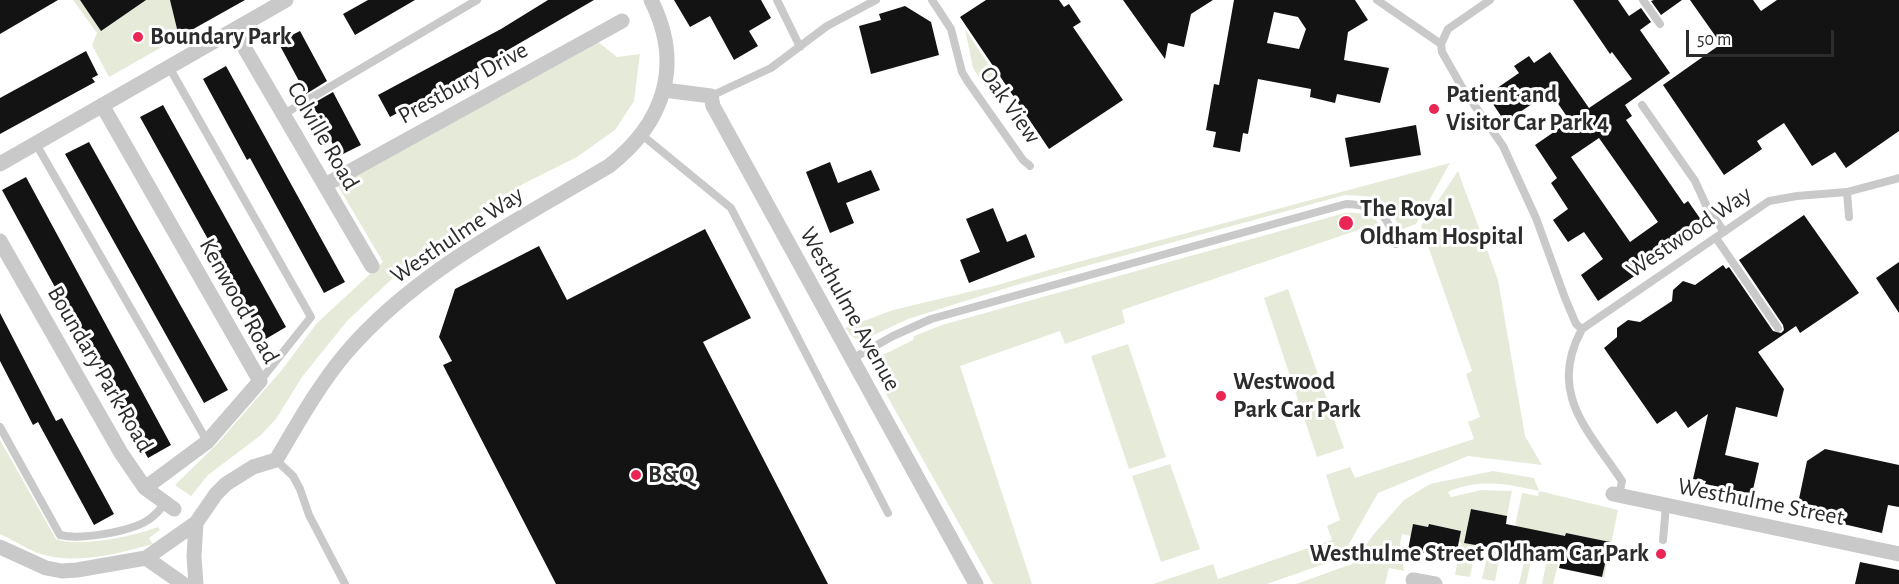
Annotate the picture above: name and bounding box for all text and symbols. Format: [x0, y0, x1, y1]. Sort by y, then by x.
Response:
scale bar [1689, 18, 1838, 56]
place label: Boundary Park [150, 23, 292, 51]
marker: Boundary Park [131, 30, 145, 44]
text: 50 m [1697, 31, 1731, 49]
street label: Prestbury Drive [393, 36, 533, 130]
street label: Oak View [973, 61, 1047, 149]
street label: Colville Road [280, 77, 366, 195]
place label: Patient and Visitor Car Park 4 [1446, 81, 1609, 137]
marker: Patient and Visitor Car Park 4 [1427, 102, 1441, 116]
street label: Westhulme Way [385, 180, 529, 290]
street label: Westwood Way [1621, 180, 1757, 284]
place label: The Royal Oldham Hospital [1360, 195, 1524, 251]
marker: The Royal Oldham Hospital [1337, 214, 1355, 232]
street label: Westhulme Avenue [793, 222, 907, 396]
street label: Kenwood Road [193, 233, 285, 369]
street label: Boundary Park Road [41, 281, 159, 457]
place label: Westwood Park Car Park [1233, 368, 1361, 424]
marker: Westwood Park Car Park [1214, 389, 1228, 403]
place label: B&Q [648, 461, 695, 489]
marker: B&Q [629, 468, 643, 482]
street label: Westhulme Street [1675, 472, 1847, 532]
place label: Westhulme Street Oldham Car Park [1310, 540, 1649, 568]
marker: Westhulme Street Oldham Car Park [1654, 547, 1668, 561]

